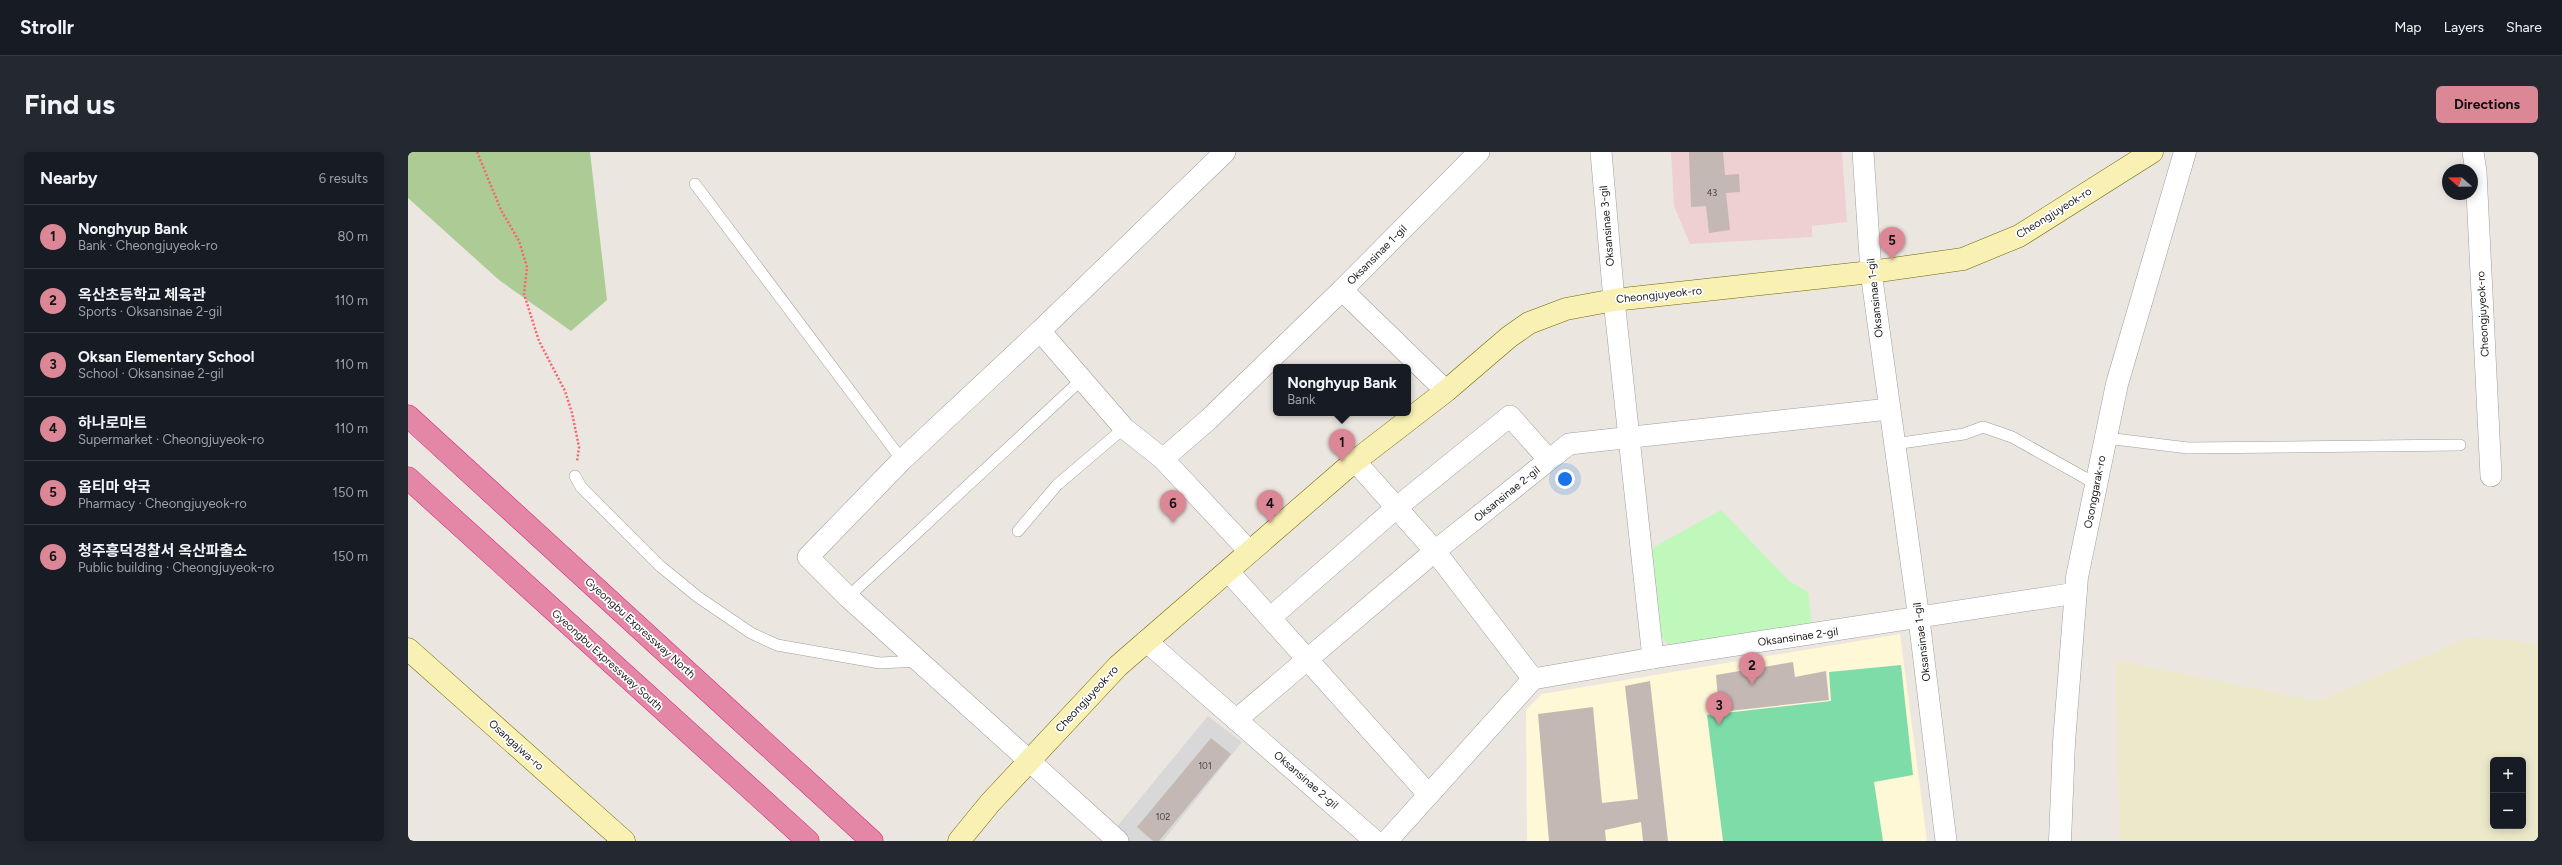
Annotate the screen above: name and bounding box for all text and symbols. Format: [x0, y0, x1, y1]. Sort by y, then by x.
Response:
text: Strollr [20, 16, 74, 39]
text: Map [2394, 19, 2422, 36]
text: Layers [2444, 19, 2484, 36]
text: Share [2506, 19, 2542, 36]
button: Directions [2436, 86, 2538, 123]
text: Find us [24, 87, 115, 121]
north arrow [2442, 164, 2478, 200]
text: Nearby [40, 168, 98, 188]
text: 6 results [319, 171, 368, 186]
street label: Oksansinae 3-gil [1597, 185, 1617, 267]
street label: Cheongjuyeok-ro [2014, 185, 2094, 241]
house number: 43 [1707, 187, 1717, 198]
text: Nonghyup Bank [78, 220, 188, 238]
street label: Oksansinae 1-gil [1344, 222, 1410, 288]
pin: 5 [1879, 227, 1905, 260]
text: 1 [50, 229, 56, 244]
text: 80 m [337, 229, 368, 244]
text: Bank · Cheongjuyeok-ro [78, 238, 218, 253]
street label: Oksansinae 1-gil [1864, 258, 1886, 338]
street label: Cheongjuyeok-ro [2474, 271, 2492, 357]
street label: Cheongjuyeok-ro [1615, 284, 1703, 306]
text: 옥산초등학교 체육관 [78, 286, 206, 304]
text: 2 [49, 293, 57, 308]
text: 110 m [335, 293, 368, 308]
text: Sports · Oksansinae 2-gil [78, 304, 222, 319]
text: Oksan Elementary School [78, 348, 254, 366]
text: 3 [49, 357, 57, 372]
text: 110 m [335, 357, 368, 372]
popup [1273, 364, 1411, 416]
text: School · Oksansinae 2-gil [78, 366, 224, 381]
text: Nonghyup Bank [1287, 374, 1397, 392]
text: Bank [1287, 392, 1315, 407]
text: 하나로마트 [78, 414, 147, 432]
text: 4 [49, 421, 57, 436]
text: 110 m [335, 421, 368, 436]
pin: 1 [1329, 429, 1355, 462]
text: Supermarket · Cheongjuyeok-ro [78, 432, 264, 447]
street label: Osonggarak-ro [2082, 454, 2108, 530]
street label: Oksansinae 2-gil [1471, 463, 1543, 525]
your location [1555, 469, 1575, 489]
text: 옵티마 약국 [78, 478, 151, 496]
text: 5 [49, 485, 57, 500]
text: 150 m [333, 485, 368, 500]
pin: 6 [1160, 490, 1186, 523]
pin: 4 [1257, 490, 1283, 523]
text: Pharmacy · Cheongjuyeok-ro [78, 496, 247, 511]
text: 청주흥덕경찰서 옥산파출소 [78, 542, 247, 560]
text: 6 [49, 549, 57, 564]
text: 150 m [333, 549, 368, 564]
text: Public building · Cheongjuyeok-ro [78, 560, 274, 575]
street label: Gyeongbu Expressway North [582, 575, 698, 681]
street label: Oksansinae 1-gil [1911, 602, 1933, 682]
street label: Gyeongbu Expressway South [549, 607, 665, 713]
street label: Oksansinae 2-gil [1757, 625, 1839, 649]
pin: 2 [1739, 652, 1765, 685]
street label: Cheongjuyeok-ro [1053, 663, 1121, 735]
pin: 3 [1706, 692, 1732, 725]
street label: Osangajwa-ro [486, 717, 546, 773]
street label: Oksansinae 2-gil [1271, 749, 1341, 811]
map controls [2490, 757, 2526, 829]
button: + [2490, 757, 2526, 793]
house number: 101 [1198, 760, 1212, 771]
button: − [2490, 793, 2526, 829]
house number: 102 [1156, 811, 1170, 822]

